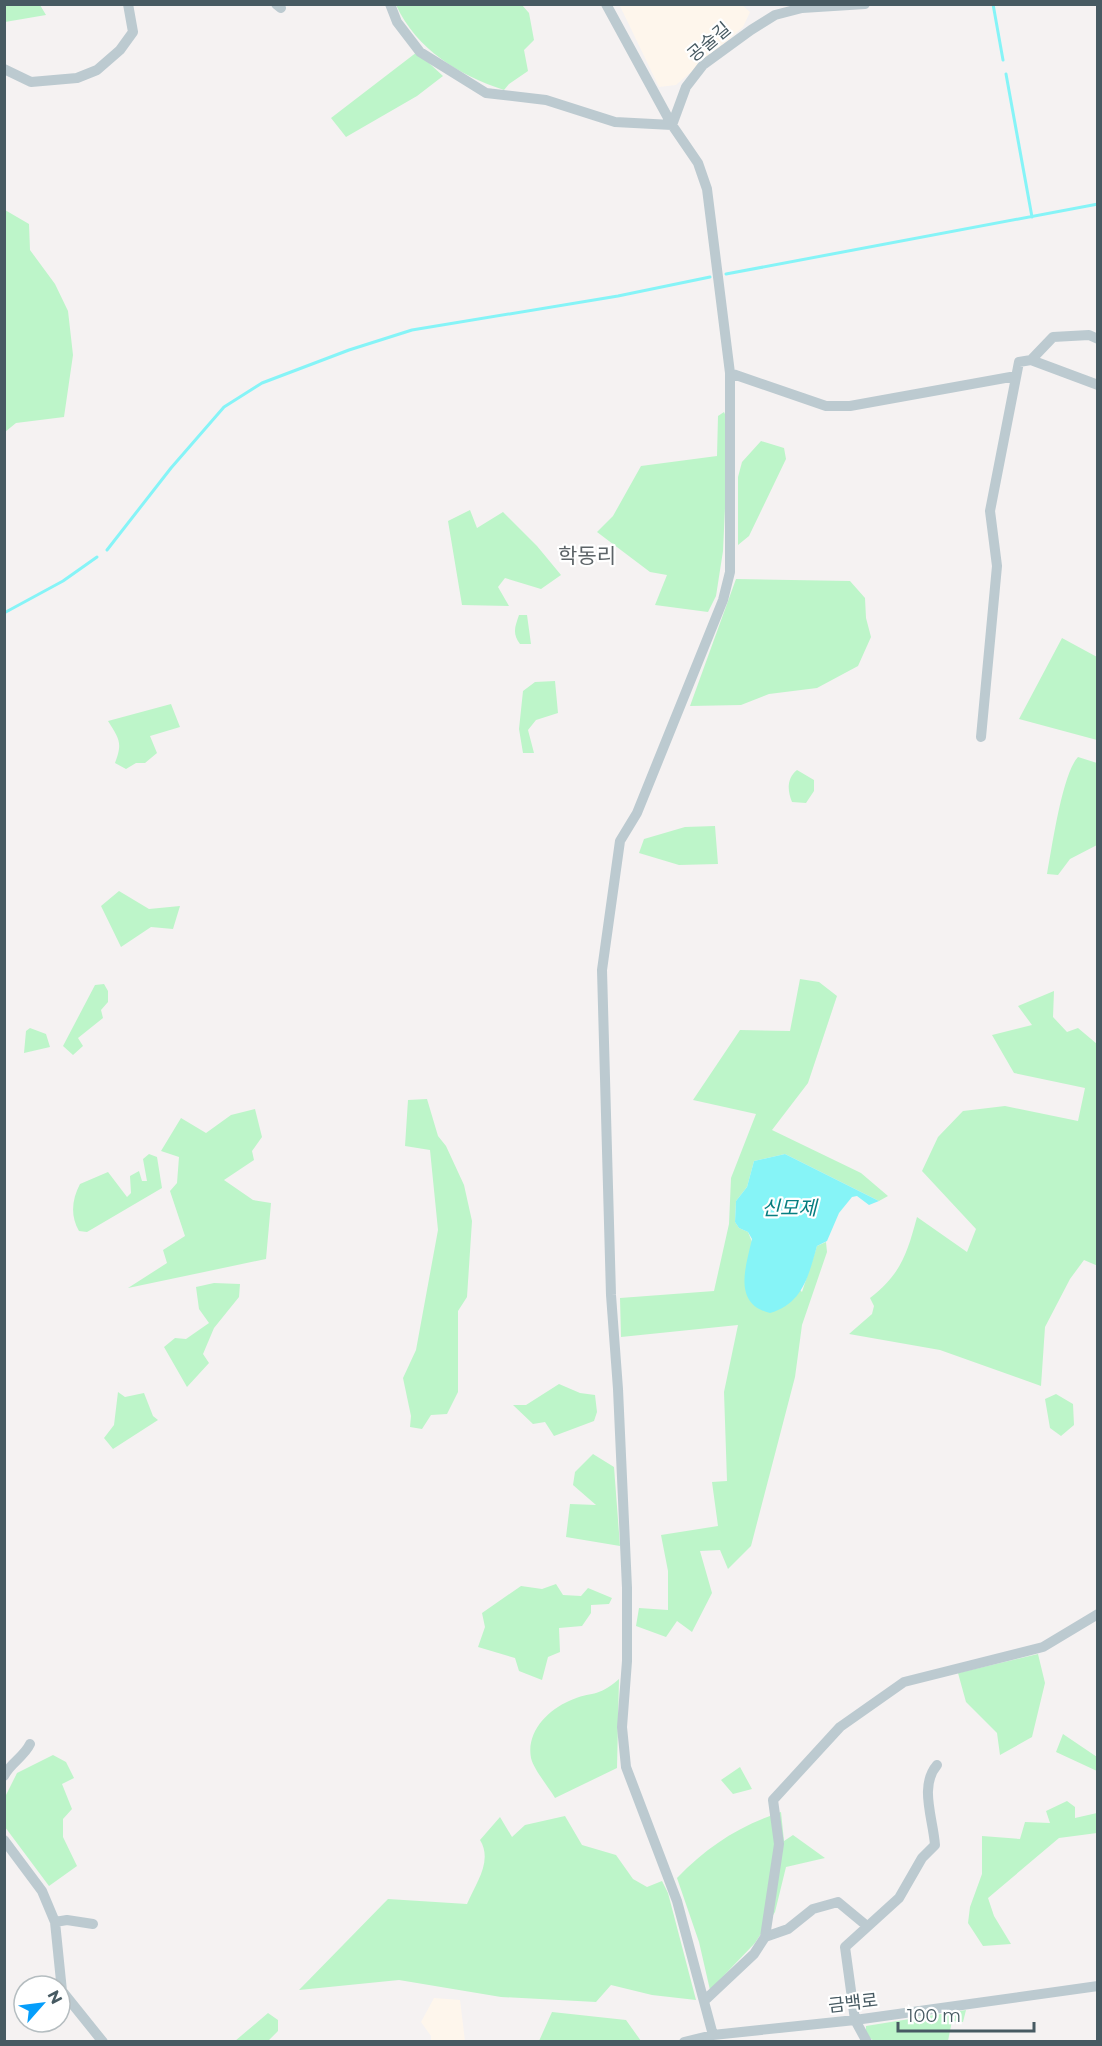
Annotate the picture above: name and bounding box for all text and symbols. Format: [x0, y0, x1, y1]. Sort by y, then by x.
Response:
street label: 공술길 [683, 18, 735, 66]
district label: 학동리 [558, 543, 616, 568]
water label: 신모제 [761, 1196, 819, 1220]
north arrow [12, 1974, 72, 2034]
text: N [43, 1987, 66, 2007]
street label: 금백로 [827, 1989, 879, 2017]
scale bar [898, 1995, 1034, 2033]
text: 100 m [907, 2005, 961, 2027]

